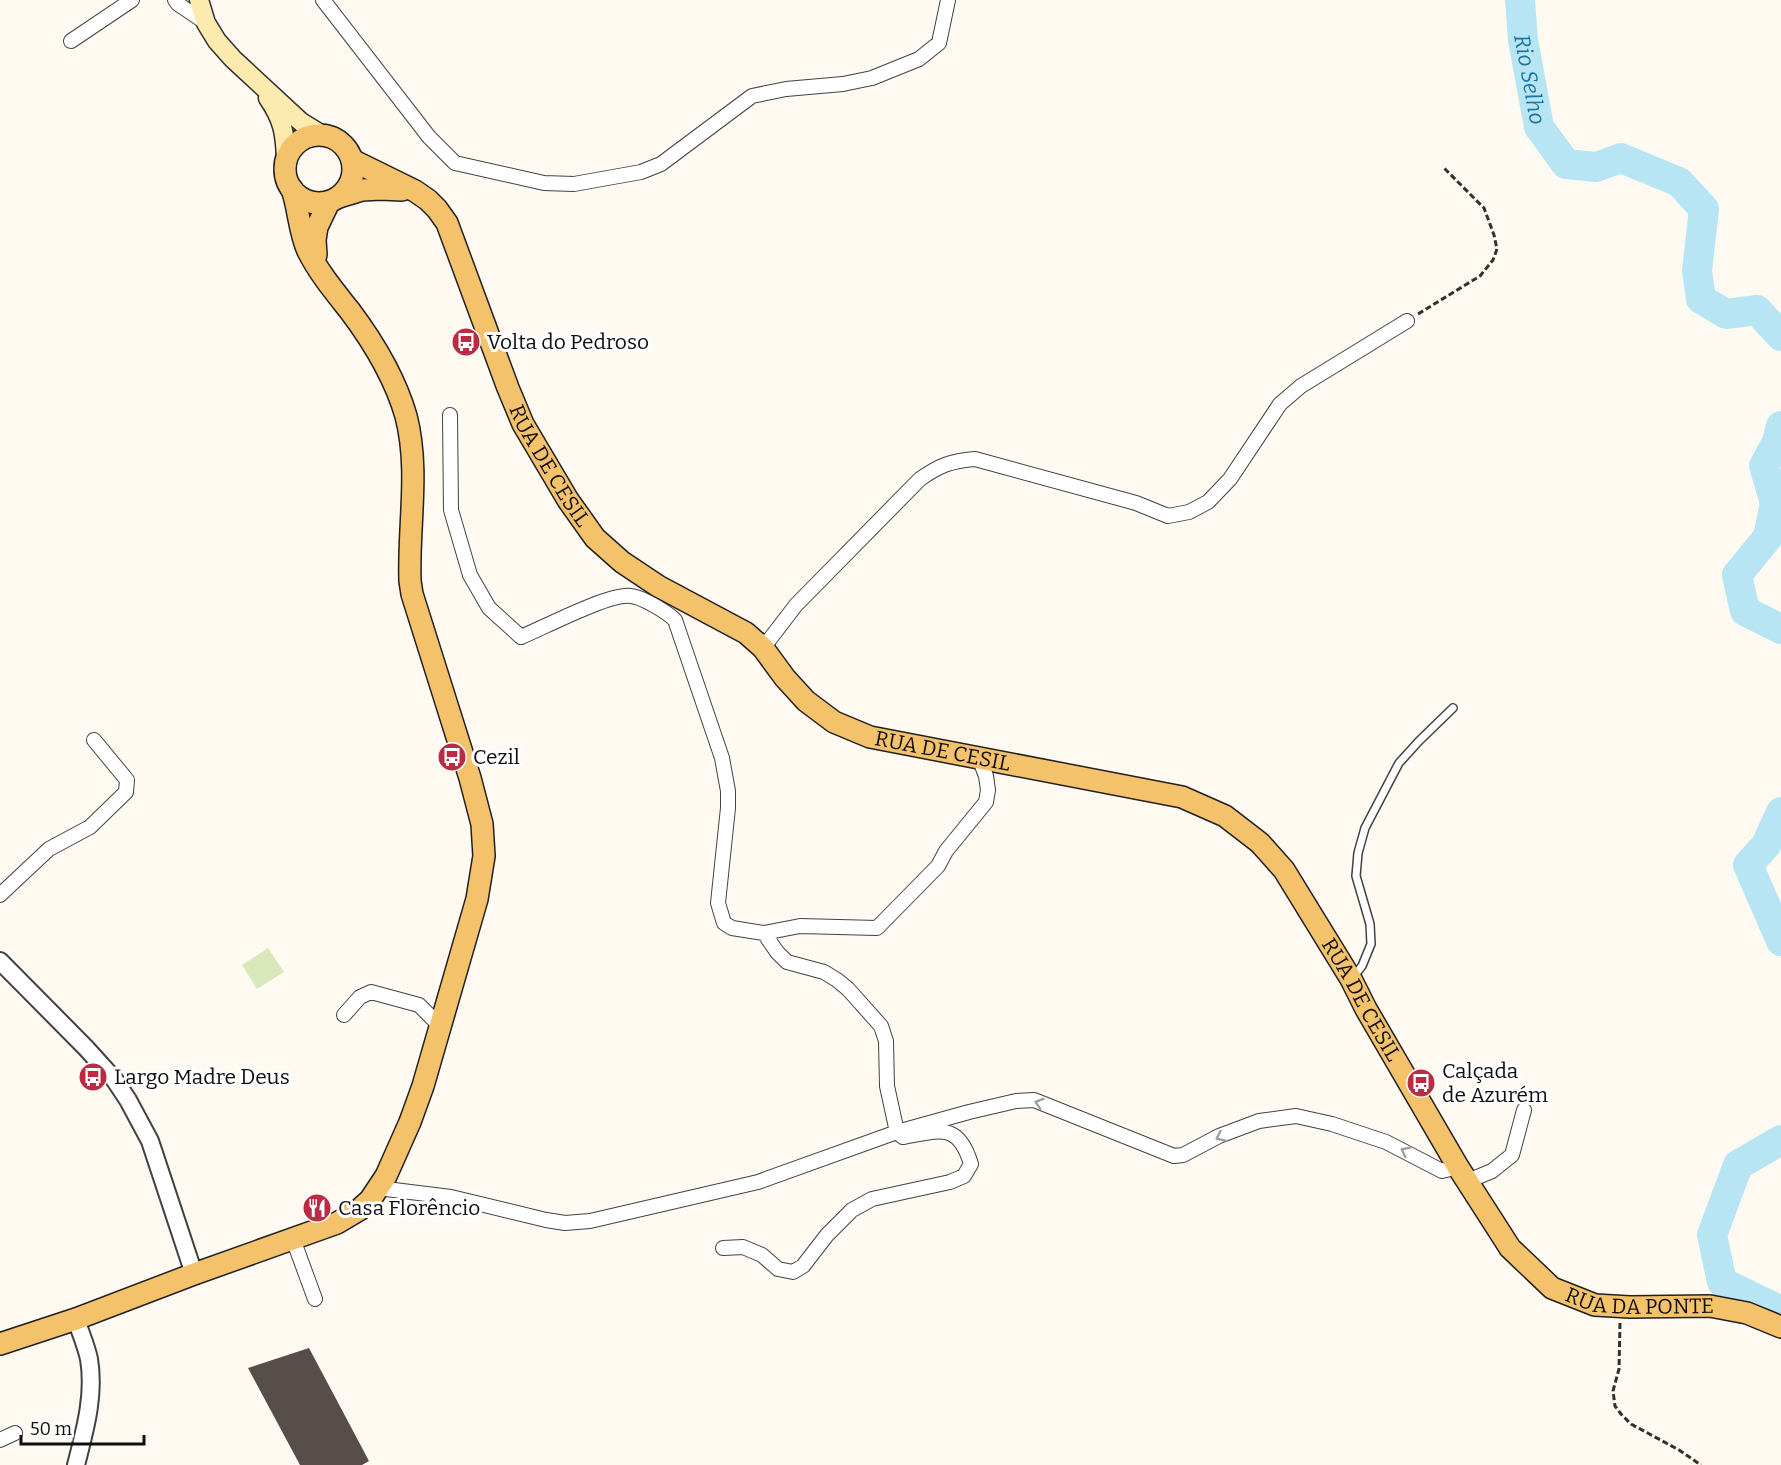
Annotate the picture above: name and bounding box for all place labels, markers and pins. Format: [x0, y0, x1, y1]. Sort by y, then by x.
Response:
bus stop icon: Volta do Pedroso [450, 326, 482, 358]
place label: Volta do Pedroso [487, 329, 649, 355]
bus stop icon: Cezil [436, 741, 468, 773]
place label: Cezil [473, 744, 520, 770]
place label: Calçada de Azurém [1442, 1058, 1548, 1108]
bus stop icon: Largo Madre Deus [77, 1061, 109, 1093]
place label: Largo Madre Deus [114, 1064, 290, 1090]
bus stop icon: Calçada de Azurém [1405, 1067, 1437, 1099]
restaurant icon: Casa Florêncio [301, 1192, 333, 1224]
place label: Casa Florêncio [338, 1195, 480, 1221]

